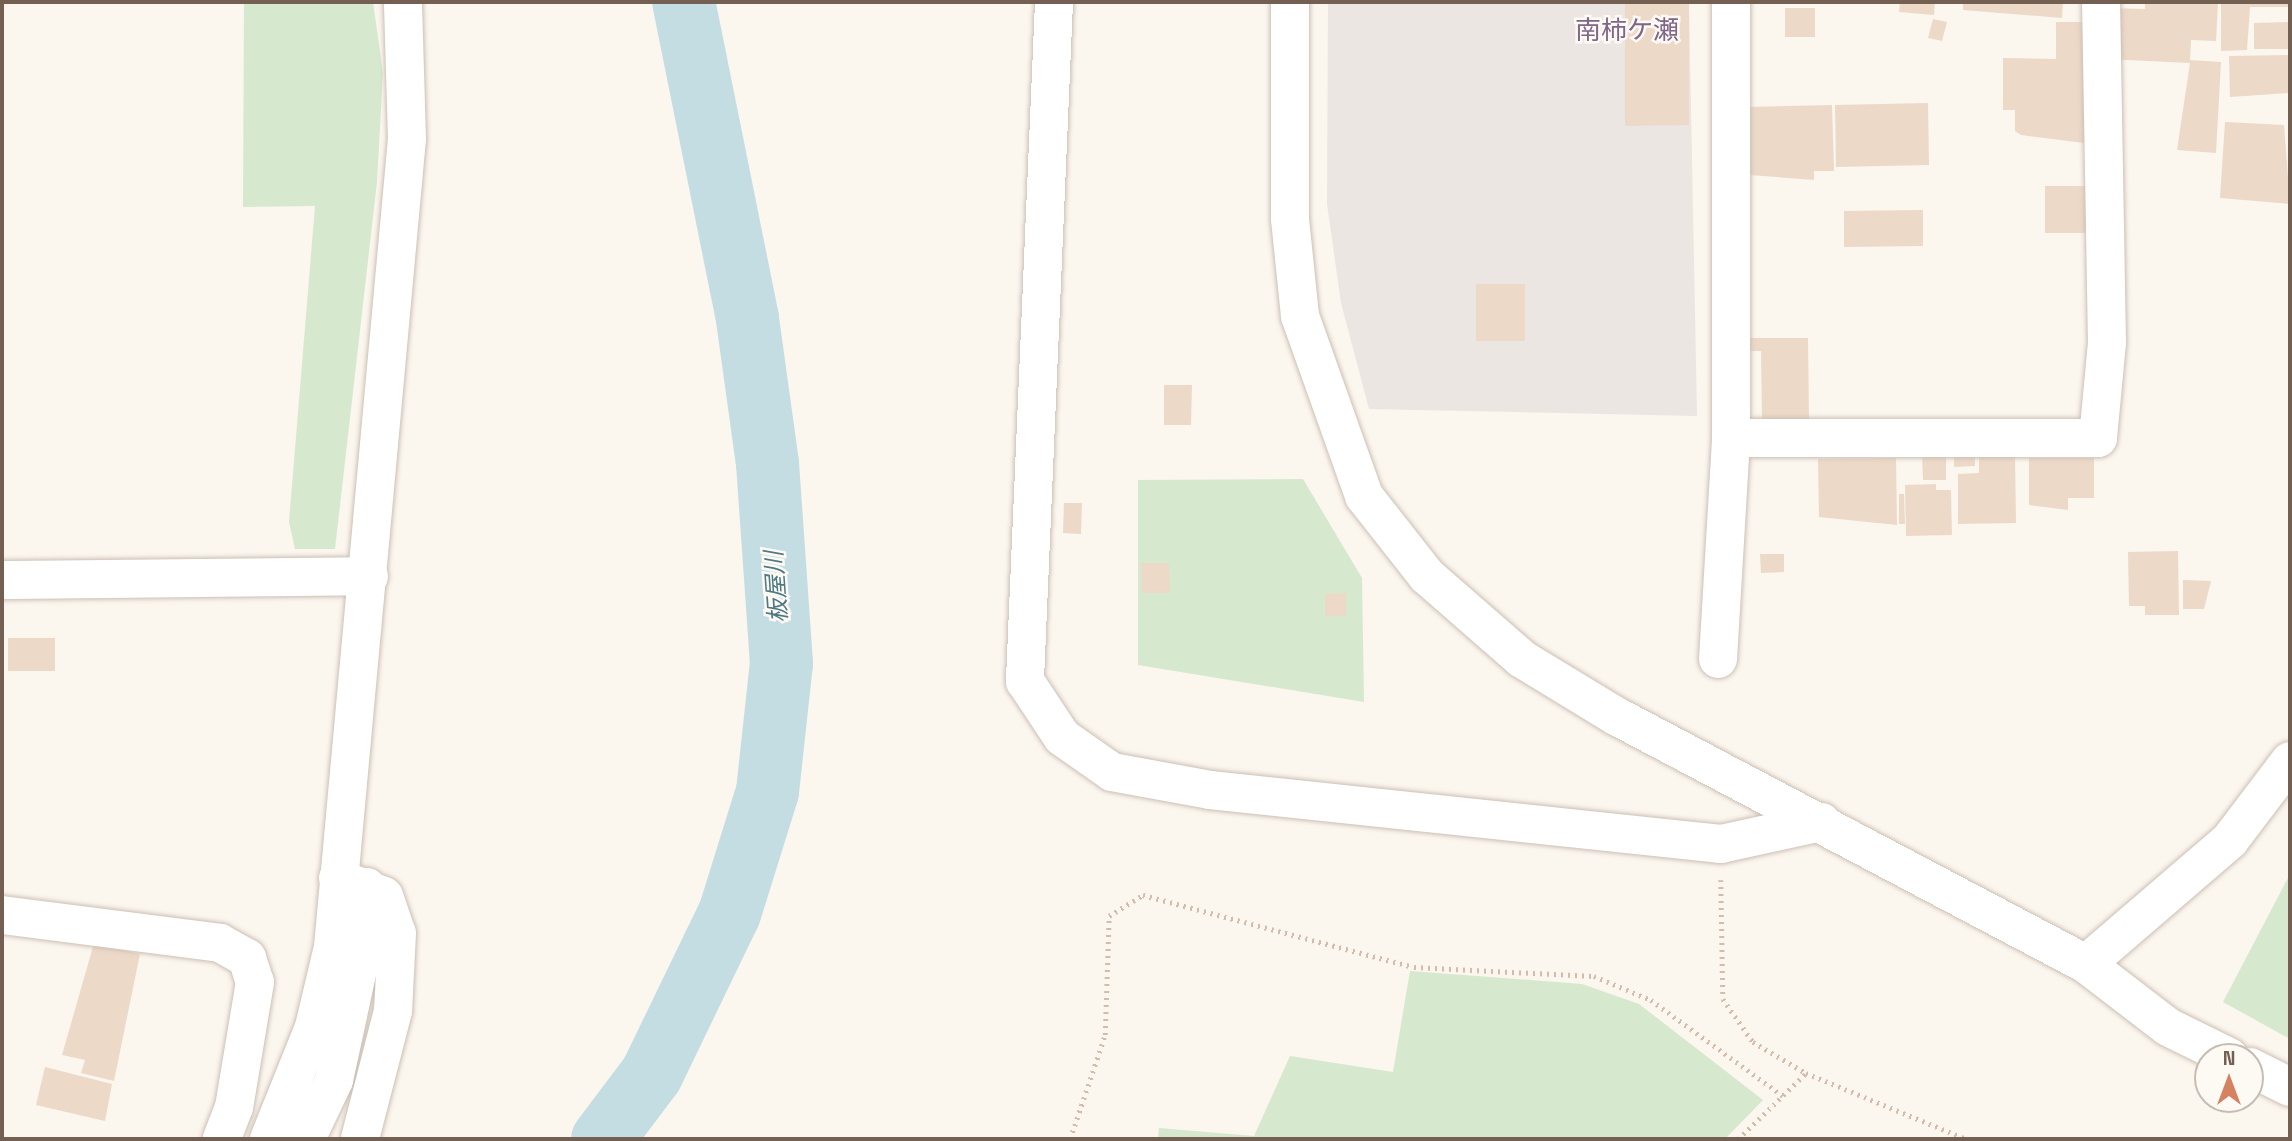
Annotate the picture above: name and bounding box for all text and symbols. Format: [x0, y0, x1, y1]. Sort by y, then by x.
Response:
district label: 南柿ケ瀬 [1575, 15, 1679, 47]
water label: 板屋川 [759, 550, 793, 624]
north arrow [2194, 1043, 2264, 1113]
text: N [2223, 1046, 2235, 1071]

